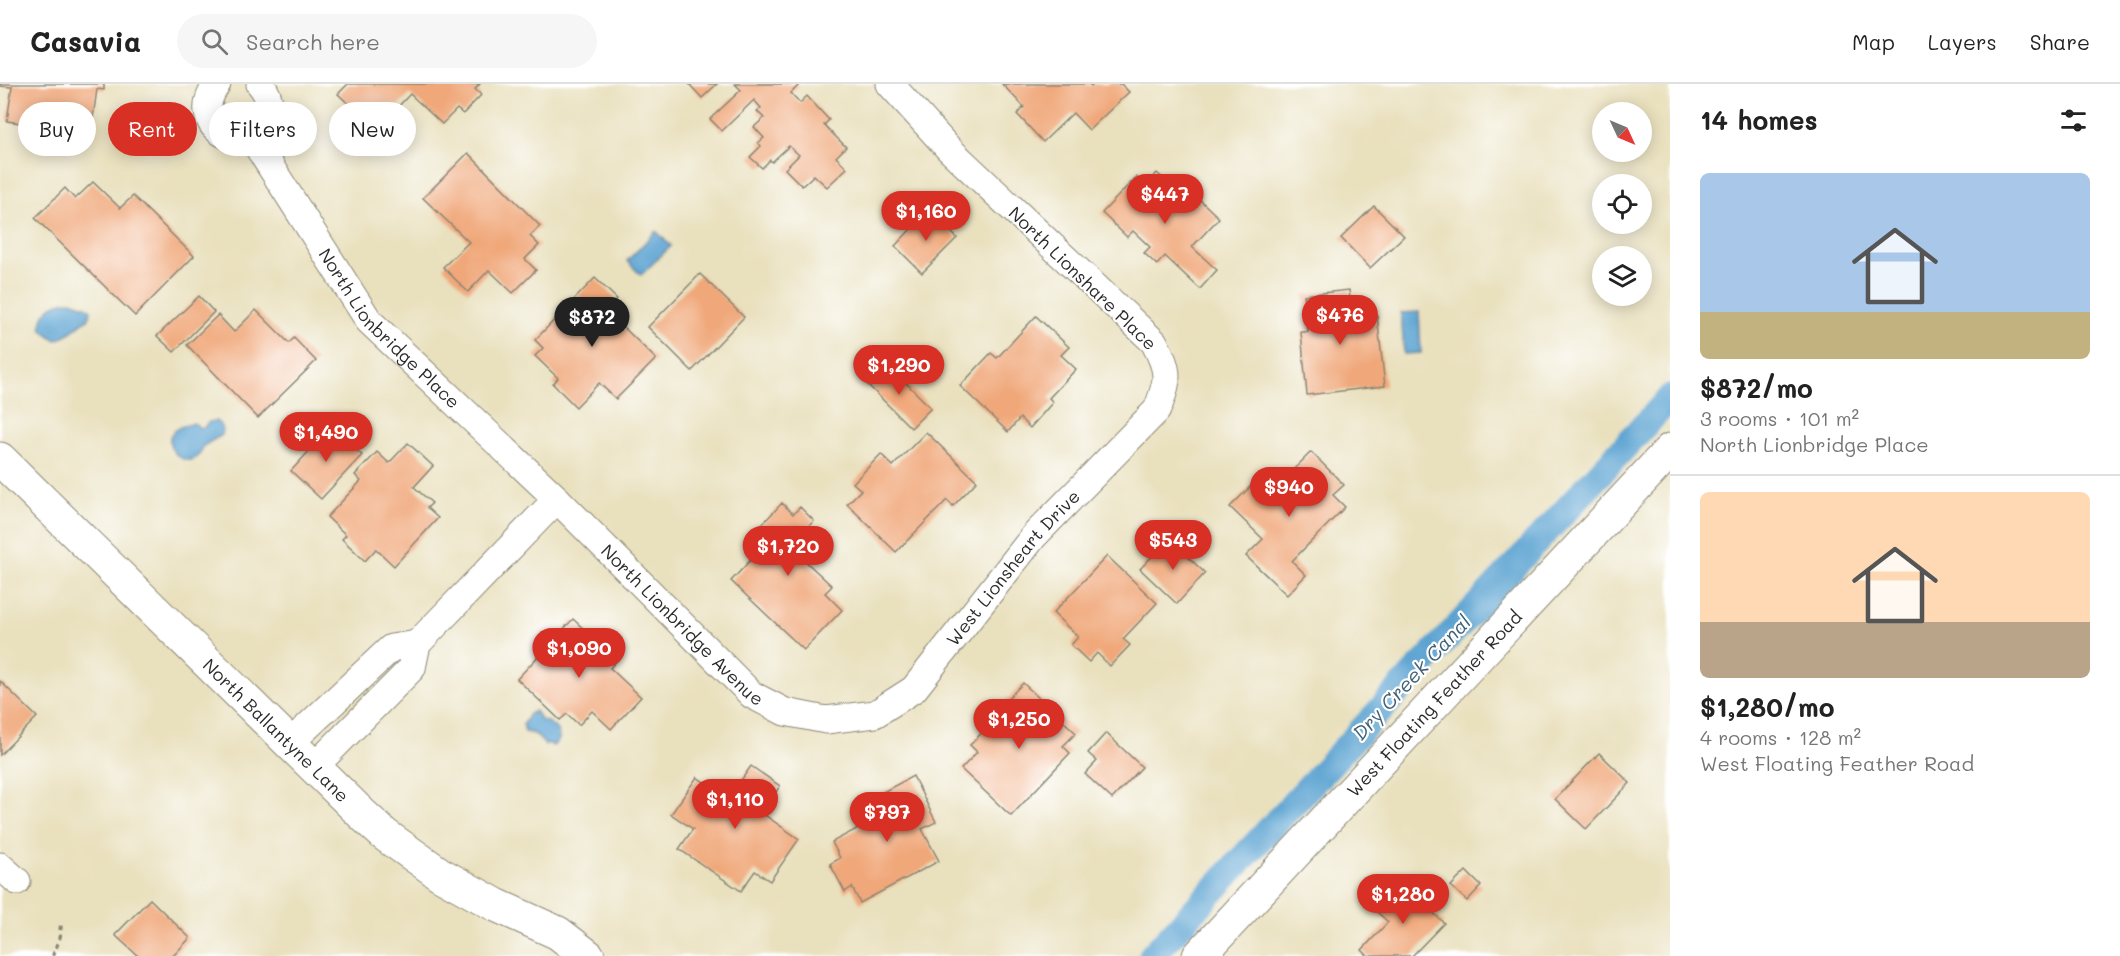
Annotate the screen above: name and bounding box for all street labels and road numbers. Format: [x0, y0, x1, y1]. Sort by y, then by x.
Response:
street label: North Lionshare Place [1004, 201, 1162, 355]
street label: North Lionbridge Place [314, 243, 465, 413]
street label: West Lionsheart Drive [941, 484, 1085, 651]
street label: North Lionbridge Avenue [596, 539, 767, 711]
street label: West Floating Feather Road [1341, 605, 1527, 802]
street label: North Ballantyne Lane [198, 653, 355, 807]

